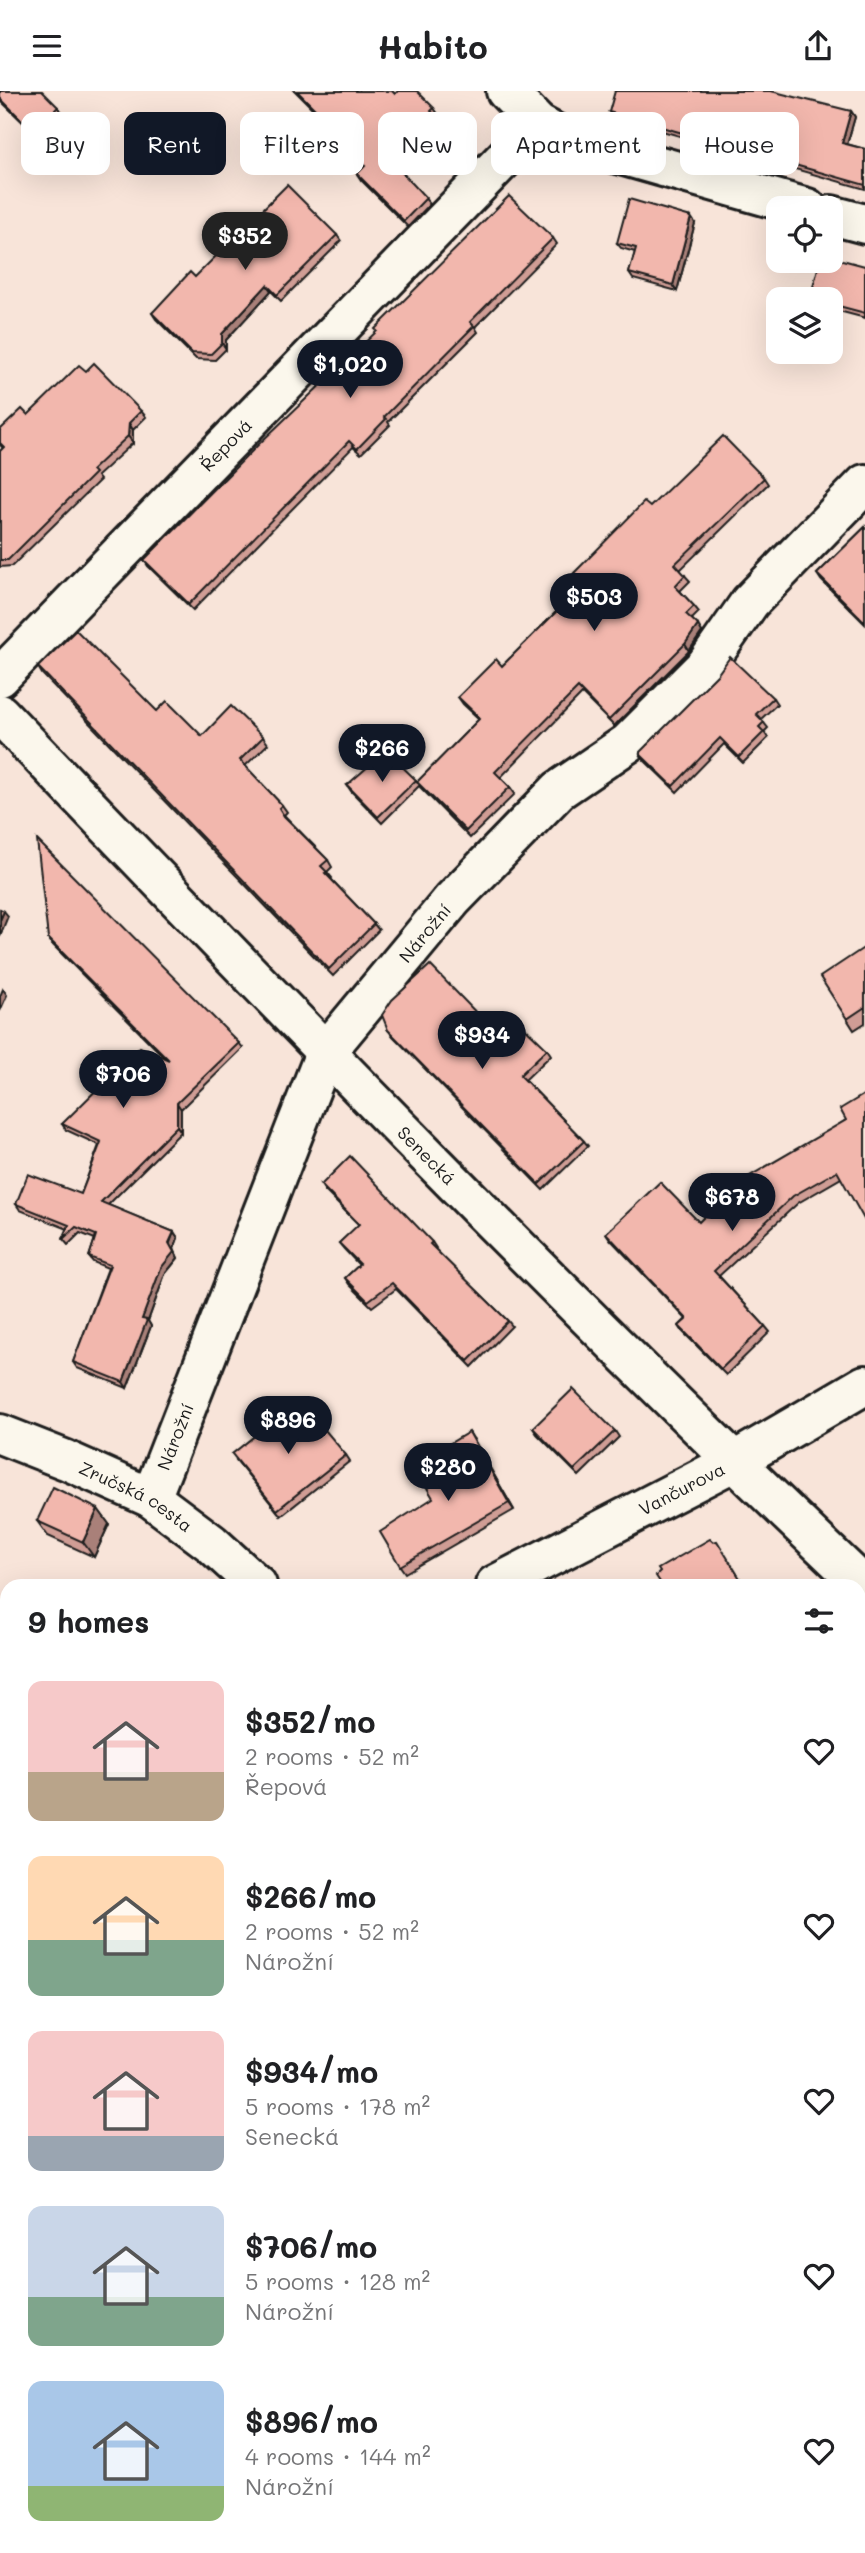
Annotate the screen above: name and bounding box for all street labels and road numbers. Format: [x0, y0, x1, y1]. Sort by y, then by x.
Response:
street label: Řepová [195, 413, 257, 476]
street label: Nárožní [393, 898, 456, 967]
street label: Senecká [392, 1121, 461, 1190]
street label: Nárožní [151, 1400, 199, 1473]
street label: Zručská cesta [76, 1455, 198, 1537]
street label: Vančurova [634, 1456, 729, 1521]

